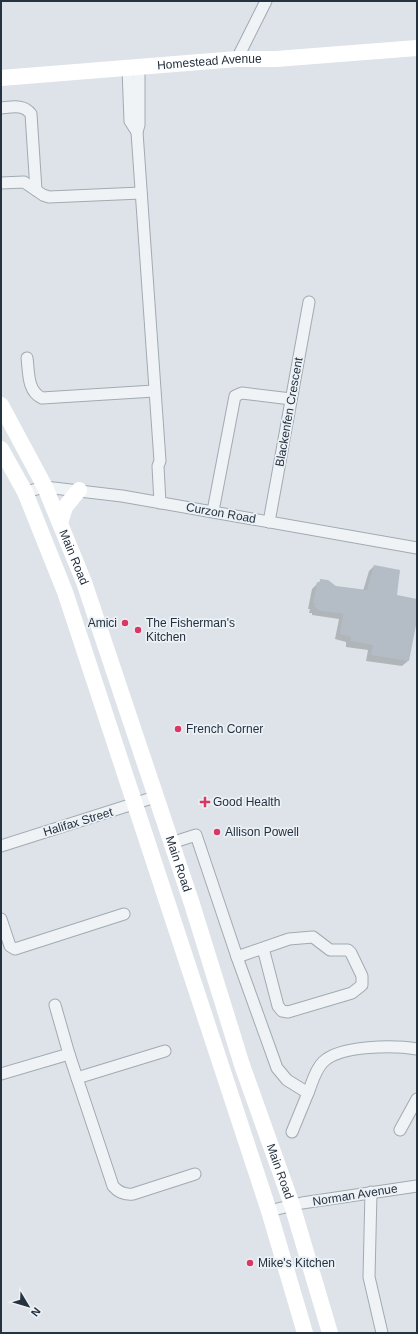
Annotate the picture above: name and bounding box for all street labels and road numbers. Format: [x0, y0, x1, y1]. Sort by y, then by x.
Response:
street label: Homestead Avenue [157, 52, 262, 72]
street label: Blackenfen Crescent [272, 356, 306, 468]
street label: Curzon Road [185, 500, 257, 526]
street label: Main Road [56, 528, 91, 587]
street label: Halifax Street [42, 805, 115, 839]
street label: Main Road [163, 834, 194, 894]
street label: Main Road [264, 1142, 296, 1201]
street label: Norman Avenue [312, 1181, 399, 1209]

